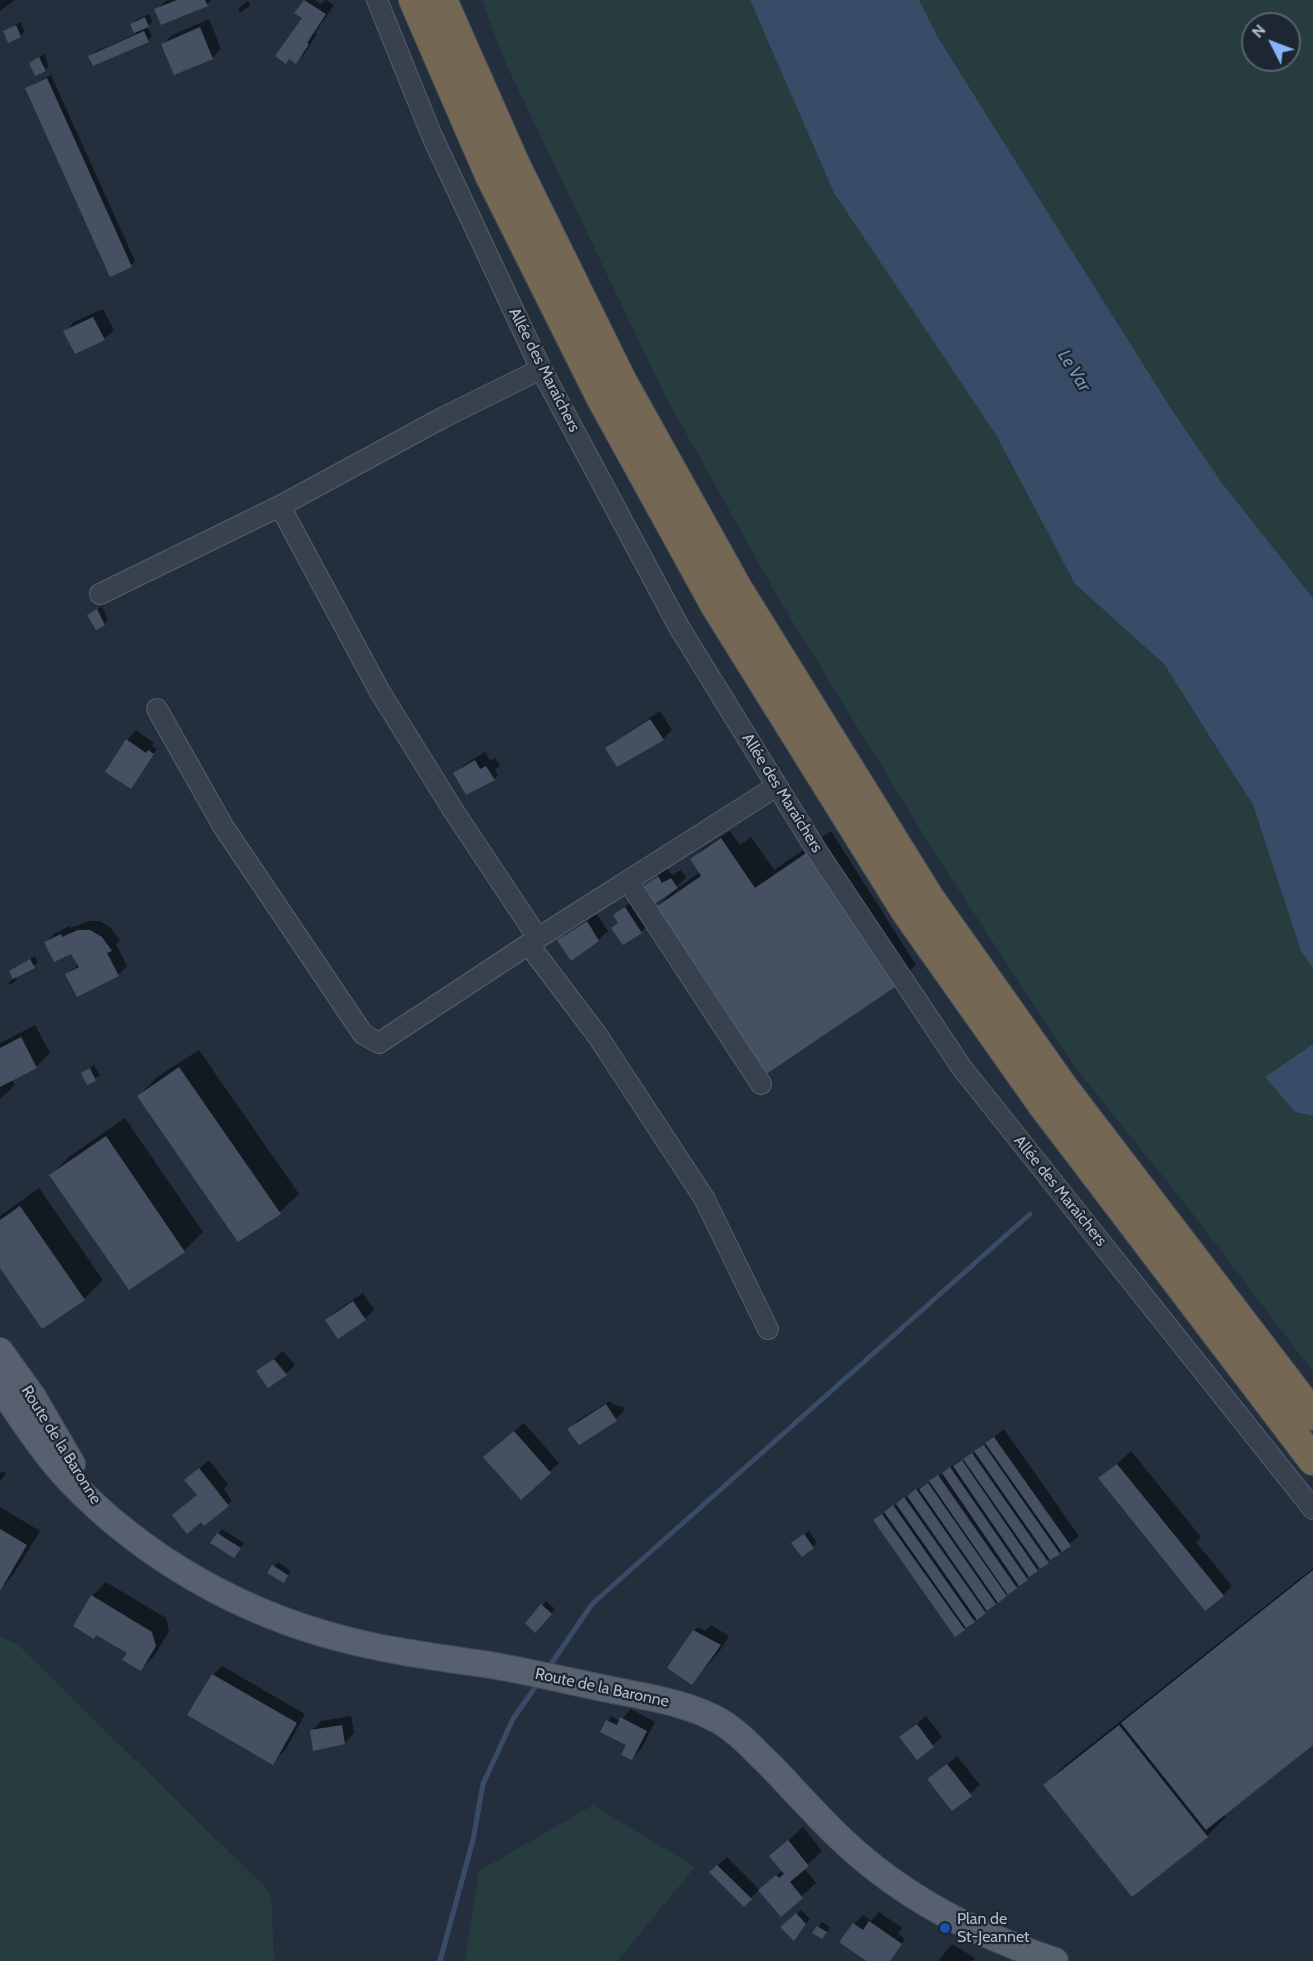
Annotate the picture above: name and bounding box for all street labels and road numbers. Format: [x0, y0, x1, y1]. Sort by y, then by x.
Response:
street label: Allée des Maraîchers [504, 305, 584, 435]
street label: Allée des Maraîchers [738, 730, 826, 856]
street label: Allée des Maraîchers [1009, 1132, 1111, 1250]
street label: Route de la Baronne [17, 1382, 105, 1508]
street label: Route de la Baronne [533, 1664, 671, 1712]

